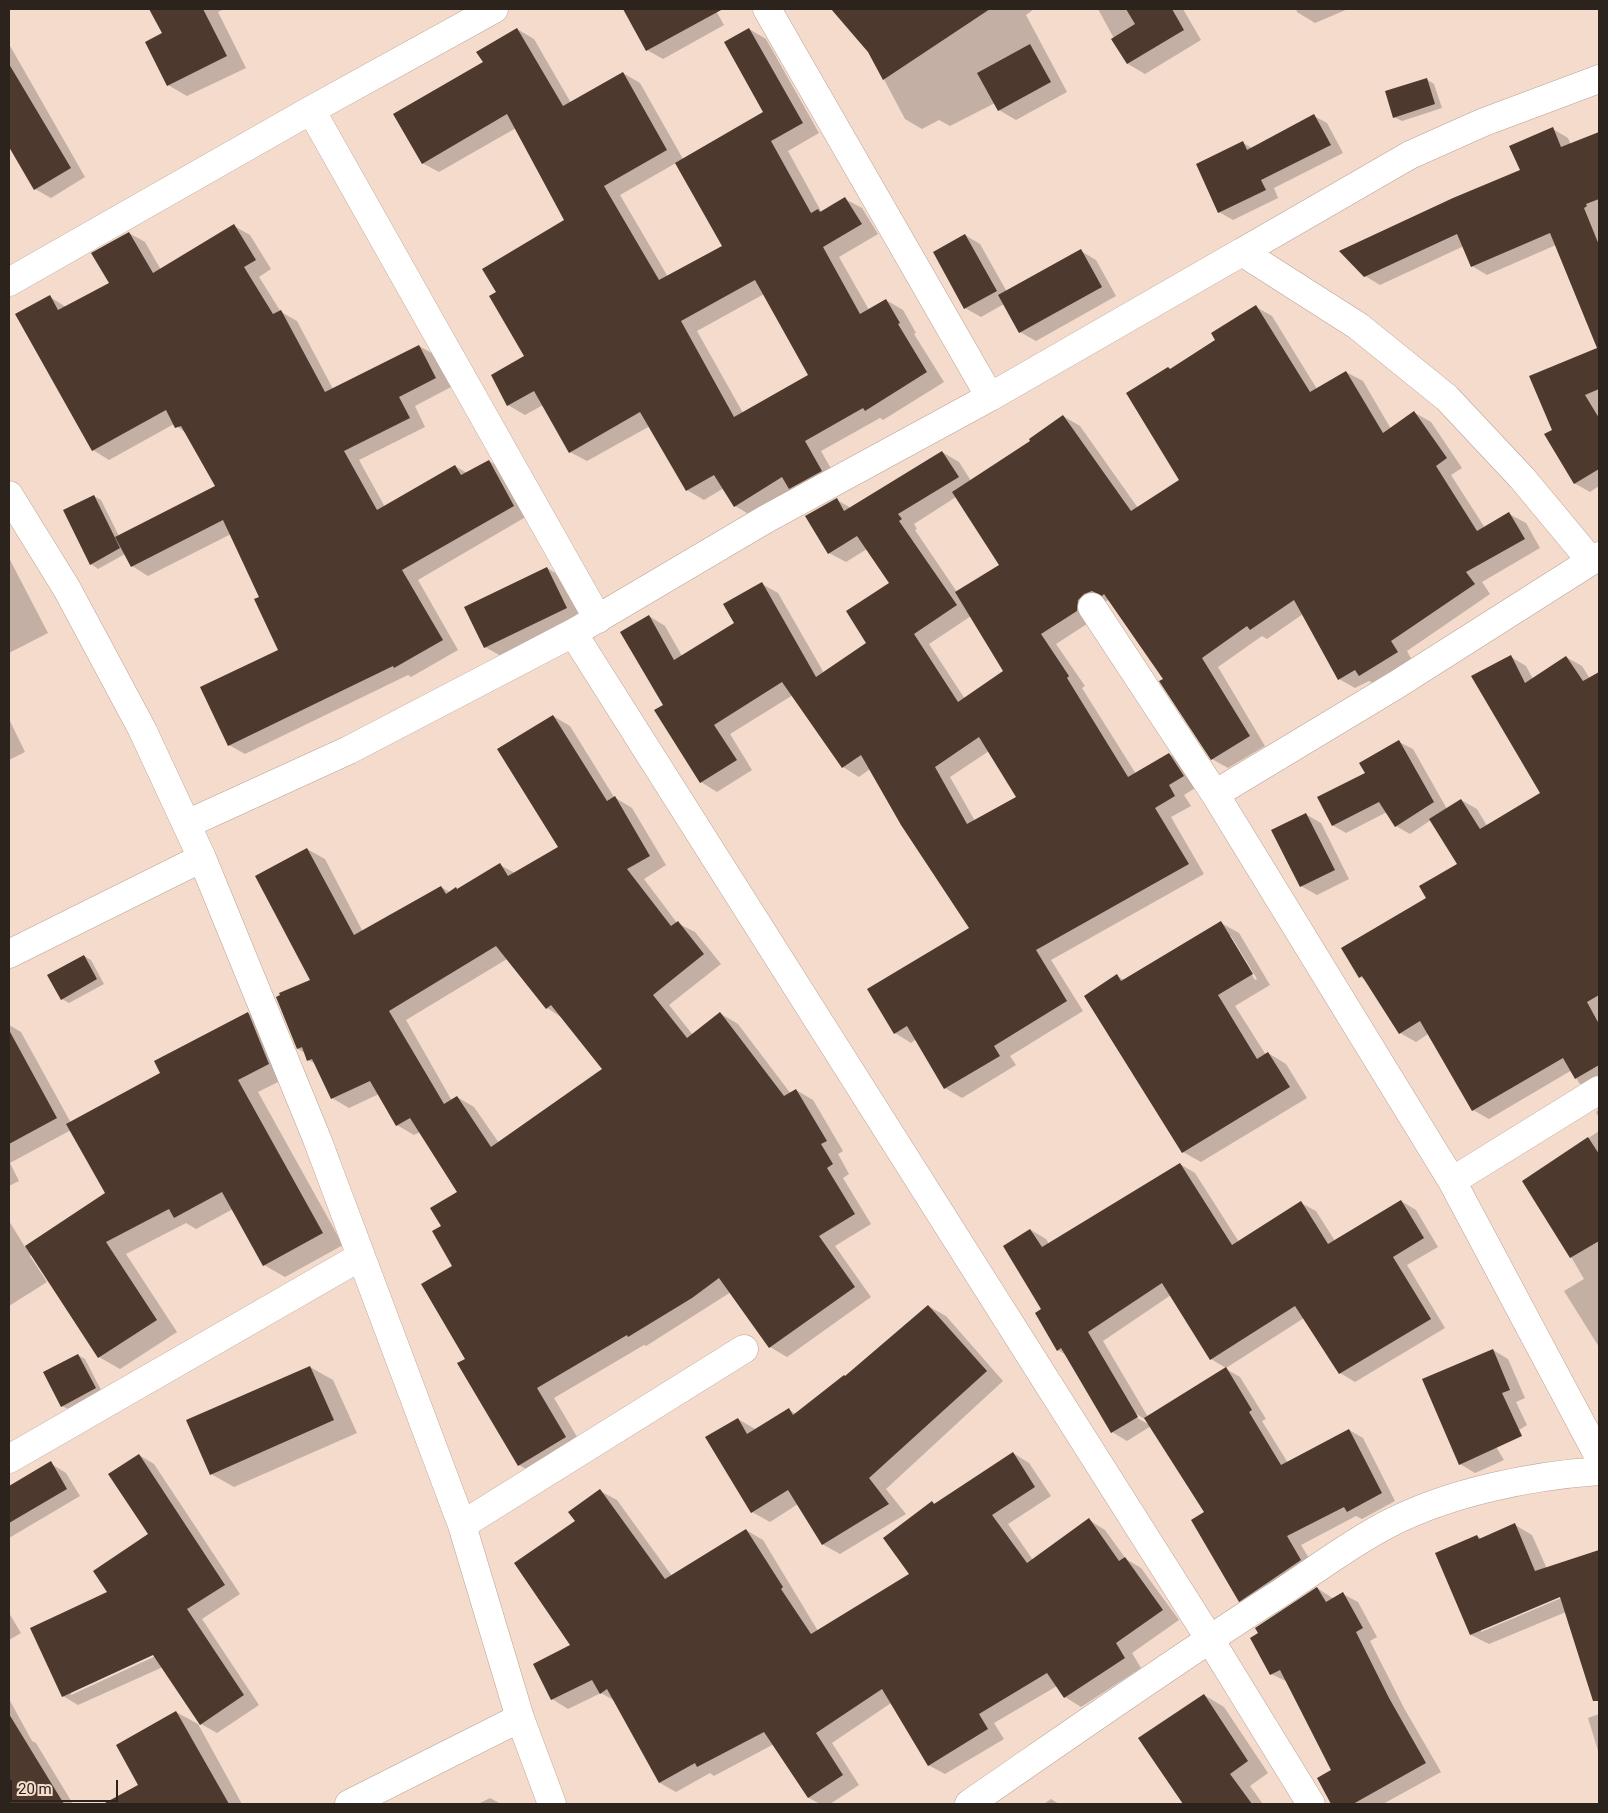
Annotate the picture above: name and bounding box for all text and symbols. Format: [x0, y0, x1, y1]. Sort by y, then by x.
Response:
scale bar [12, 1770, 120, 1802]
text: 20 m [18, 1780, 52, 1798]

